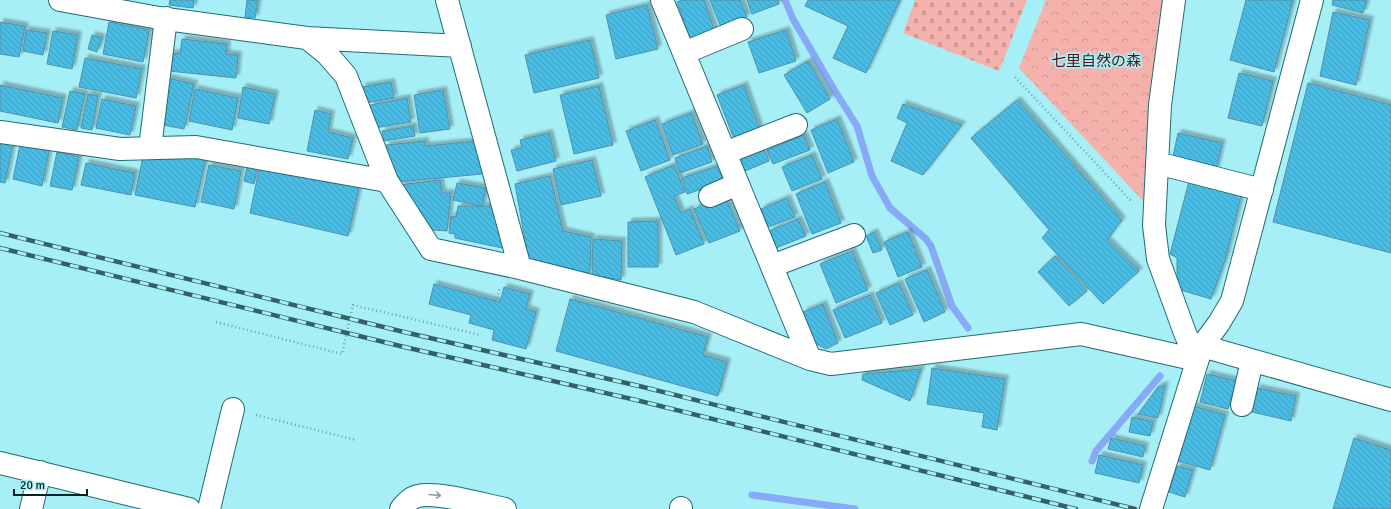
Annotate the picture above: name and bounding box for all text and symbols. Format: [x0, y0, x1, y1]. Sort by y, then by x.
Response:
park label: 七里自然の森 [1051, 52, 1141, 70]
scale bar [14, 471, 87, 497]
text: 20 m [20, 478, 45, 493]
one-way arrow [428, 492, 441, 499]

